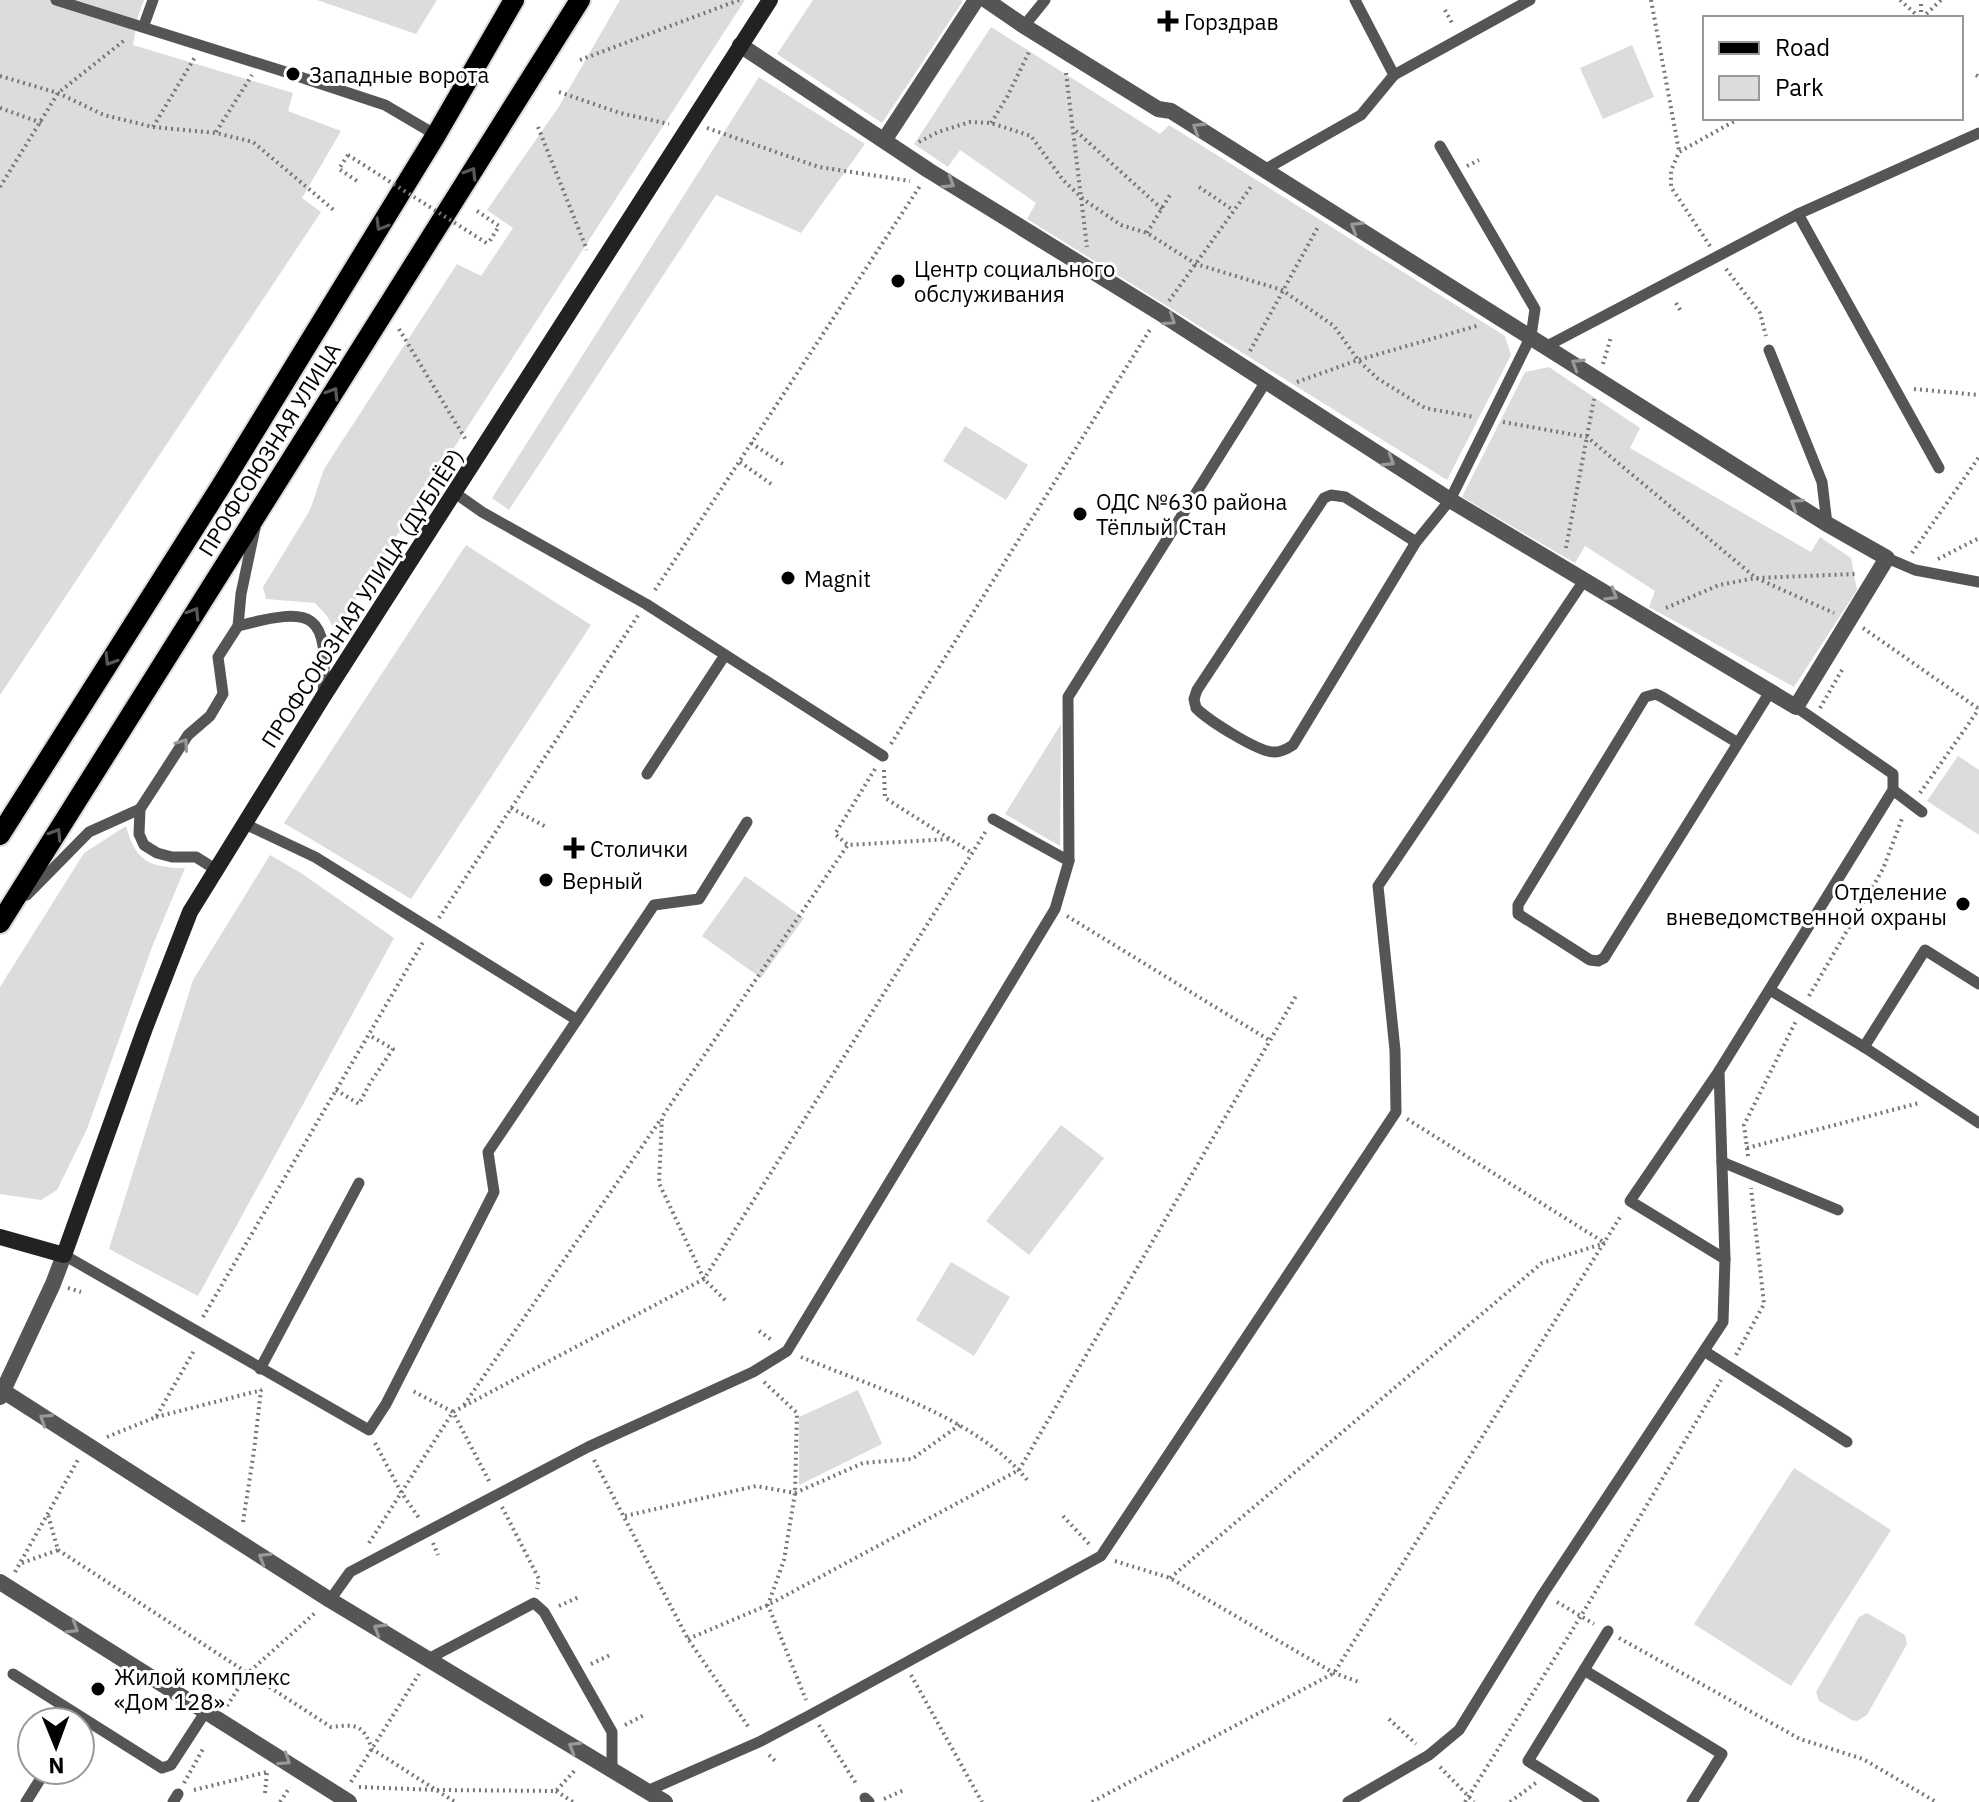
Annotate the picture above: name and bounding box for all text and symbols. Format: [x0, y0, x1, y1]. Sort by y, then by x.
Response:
place label: Горздрав [1184, 7, 1279, 36]
marker: Горздрав [1159, 12, 1177, 30]
legend [1703, 16, 1963, 120]
text: Road [1775, 31, 1830, 63]
place label: Западные ворота [309, 60, 489, 89]
marker: Западные ворота [284, 65, 302, 83]
text: Park [1775, 71, 1824, 103]
one-way arrow [1192, 123, 1207, 138]
one-way arrow [462, 167, 477, 182]
one-way arrow [941, 174, 955, 189]
one-way arrow [375, 216, 390, 231]
one-way arrow [1350, 221, 1365, 236]
place label: Центр социального обслуживания [914, 254, 1115, 308]
marker: Центр социального обслуживания [889, 272, 907, 290]
one-way arrow [1162, 311, 1176, 326]
street label: ПРОФСОЮЗНАЯ УЛИЦА [191, 337, 347, 561]
one-way arrow [1571, 359, 1585, 374]
one-way arrow [323, 387, 338, 402]
street label: ПРОФСОЮЗНАЯ УЛИЦА (ДУБЛЁР) [254, 443, 470, 753]
one-way arrow [1380, 452, 1395, 467]
place label: ОДС №630 района Тёплый Стан [1096, 487, 1288, 541]
one-way arrow [1790, 498, 1805, 513]
marker: ОДС №630 района Тёплый Стан [1071, 505, 1089, 523]
place label: Magnit [804, 564, 871, 593]
marker: Magnit [779, 569, 797, 587]
one-way arrow [1603, 585, 1618, 601]
one-way arrow [185, 607, 200, 622]
one-way arrow [105, 651, 120, 666]
one-way arrow [173, 739, 188, 753]
one-way arrow [47, 828, 62, 842]
place label: Столички [590, 834, 688, 863]
marker: Столички [565, 839, 583, 857]
place label: Верный [562, 866, 643, 895]
marker: Верный [537, 871, 555, 889]
place label: Отделение вневедомственной охраны [1666, 877, 1947, 931]
marker: Отделение вневедомственной охраны [1954, 895, 1972, 913]
one-way arrow [39, 1413, 54, 1428]
one-way arrow [258, 1553, 273, 1568]
one-way arrow [64, 1618, 79, 1633]
one-way arrow [373, 1623, 388, 1639]
place label: Жилой комплекс «Дом 128» [114, 1662, 290, 1716]
marker: Жилой комплекс «Дом 128» [89, 1680, 107, 1698]
north arrow [16, 1706, 96, 1786]
one-way arrow [568, 1741, 583, 1757]
one-way arrow [276, 1751, 290, 1766]
text: N [48, 1752, 65, 1781]

